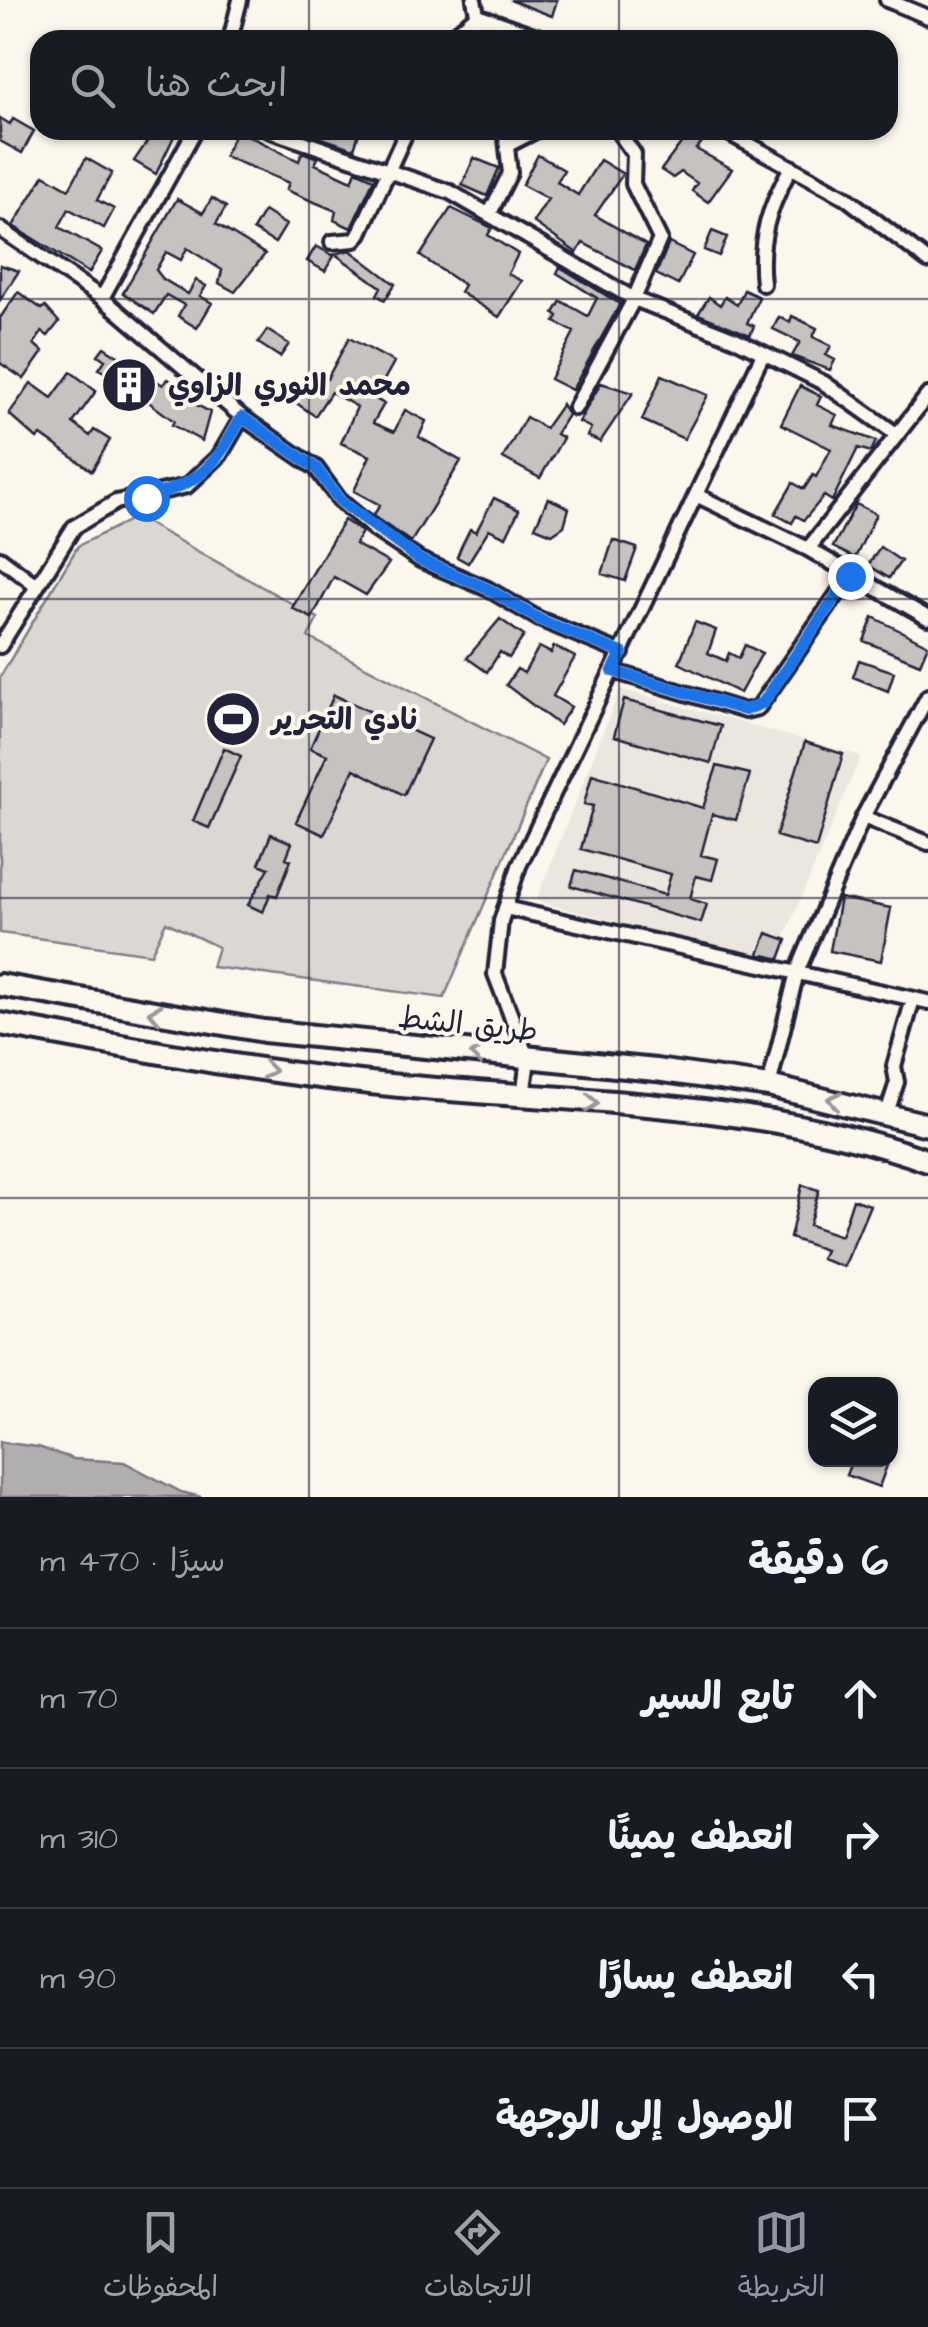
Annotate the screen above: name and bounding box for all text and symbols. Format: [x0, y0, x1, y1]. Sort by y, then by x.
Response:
search box [30, 30, 898, 140]
icon: search [65, 58, 120, 113]
text: ابحث هنا [145, 59, 287, 111]
building icon: محمد النوري الزاوي [99, 355, 159, 415]
place label: محمد النوري الزاوي [168, 365, 411, 407]
route start [124, 476, 170, 522]
route end [828, 554, 874, 600]
sports icon: نادي التحرير [203, 689, 263, 749]
place label: نادي التحرير [269, 699, 417, 741]
street label: طريق الشط [396, 997, 540, 1053]
one-way arrow [147, 1003, 163, 1024]
one-way arrow [469, 1045, 485, 1067]
one-way arrow [260, 1058, 277, 1079]
one-way arrow [826, 1090, 843, 1111]
one-way arrow [584, 1091, 600, 1113]
map controls [808, 1377, 898, 1467]
button: layers [808, 1377, 898, 1467]
text: 6 دقيقة [748, 1533, 888, 1591]
text: سيرًا · 470 m [40, 1539, 225, 1584]
icon: ahead [833, 1671, 888, 1726]
text: تابع السير [642, 1672, 793, 1724]
text: 70 m [40, 1676, 118, 1721]
icon: right [833, 1811, 888, 1866]
text: انعطف يمينًا [608, 1812, 793, 1864]
text: 310 m [40, 1816, 118, 1861]
icon: left [833, 1951, 888, 2006]
text: انعطف يسارًا [598, 1952, 793, 2004]
text: 90 m [40, 1956, 116, 2001]
icon: arrive [833, 2091, 888, 2146]
text: الوصول إلى الوجهة [495, 2092, 793, 2144]
tab: المحفوظات [103, 2205, 218, 2311]
tab: الاتجاهات [424, 2205, 532, 2311]
tab: الخريطة [738, 2205, 825, 2311]

